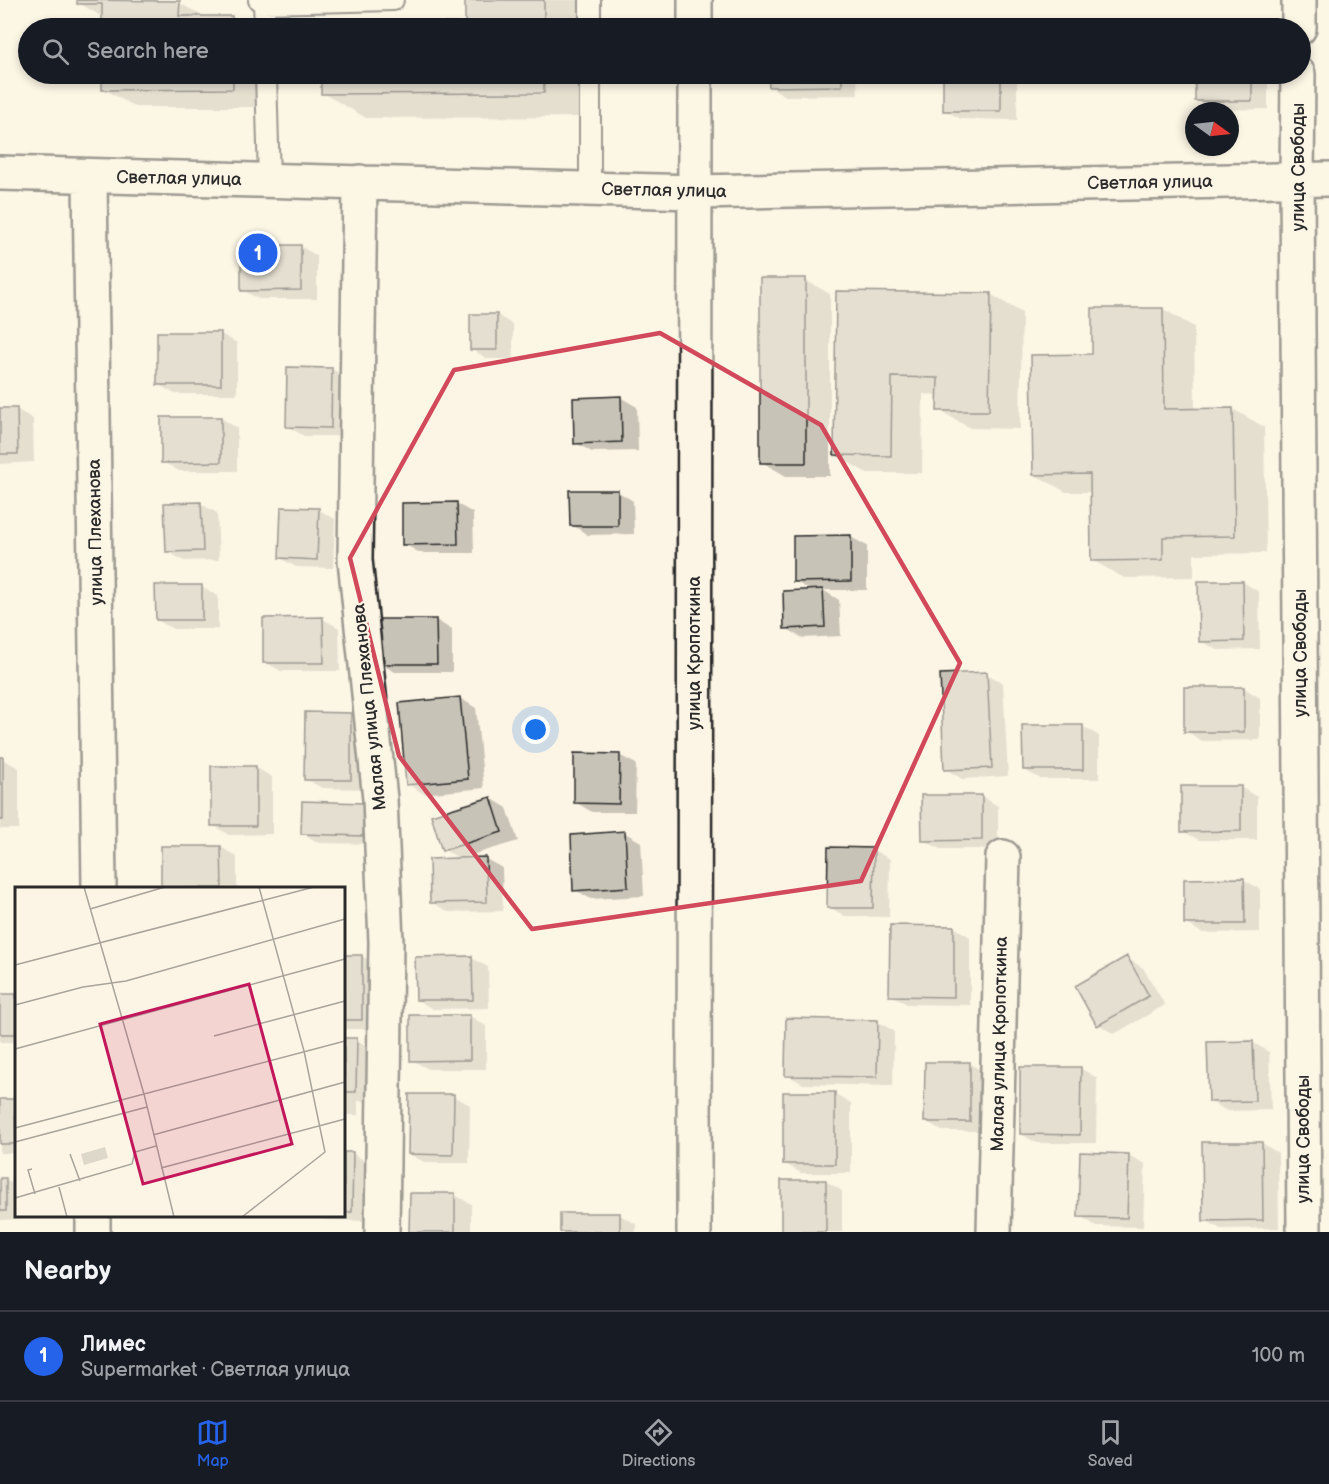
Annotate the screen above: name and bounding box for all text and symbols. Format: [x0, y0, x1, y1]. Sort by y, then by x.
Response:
search box [18, 18, 1311, 84]
icon: search [39, 35, 72, 68]
text: Search here [87, 38, 209, 65]
north arrow [1185, 102, 1239, 156]
street label: улица Свободы [1288, 103, 1309, 231]
street label: Светлая улица [116, 167, 242, 190]
street label: Светлая улица [1087, 171, 1213, 194]
street label: Светлая улица [601, 179, 727, 202]
pin: 1 [238, 230, 278, 276]
street label: улица Плеханова [84, 458, 107, 605]
street label: улица Кропоткина [684, 576, 705, 730]
street label: улица Свободы [1290, 589, 1311, 717]
street label: Малая улица Плеханова [348, 602, 391, 811]
your location [521, 715, 550, 744]
inset map [15, 887, 345, 1217]
street label: Малая улица Кропоткина [987, 936, 1012, 1152]
street label: улица Свободы [1293, 1075, 1314, 1203]
text: Nearby [24, 1256, 111, 1287]
text: Лимес [81, 1331, 146, 1358]
text: 1 [39, 1344, 48, 1368]
text: 100 m [1252, 1344, 1305, 1368]
text: Supermarket · Светлая улица [81, 1358, 350, 1382]
tab: Map [196, 1416, 229, 1471]
tab: Directions [622, 1416, 695, 1471]
tab: Saved [1088, 1416, 1133, 1471]

